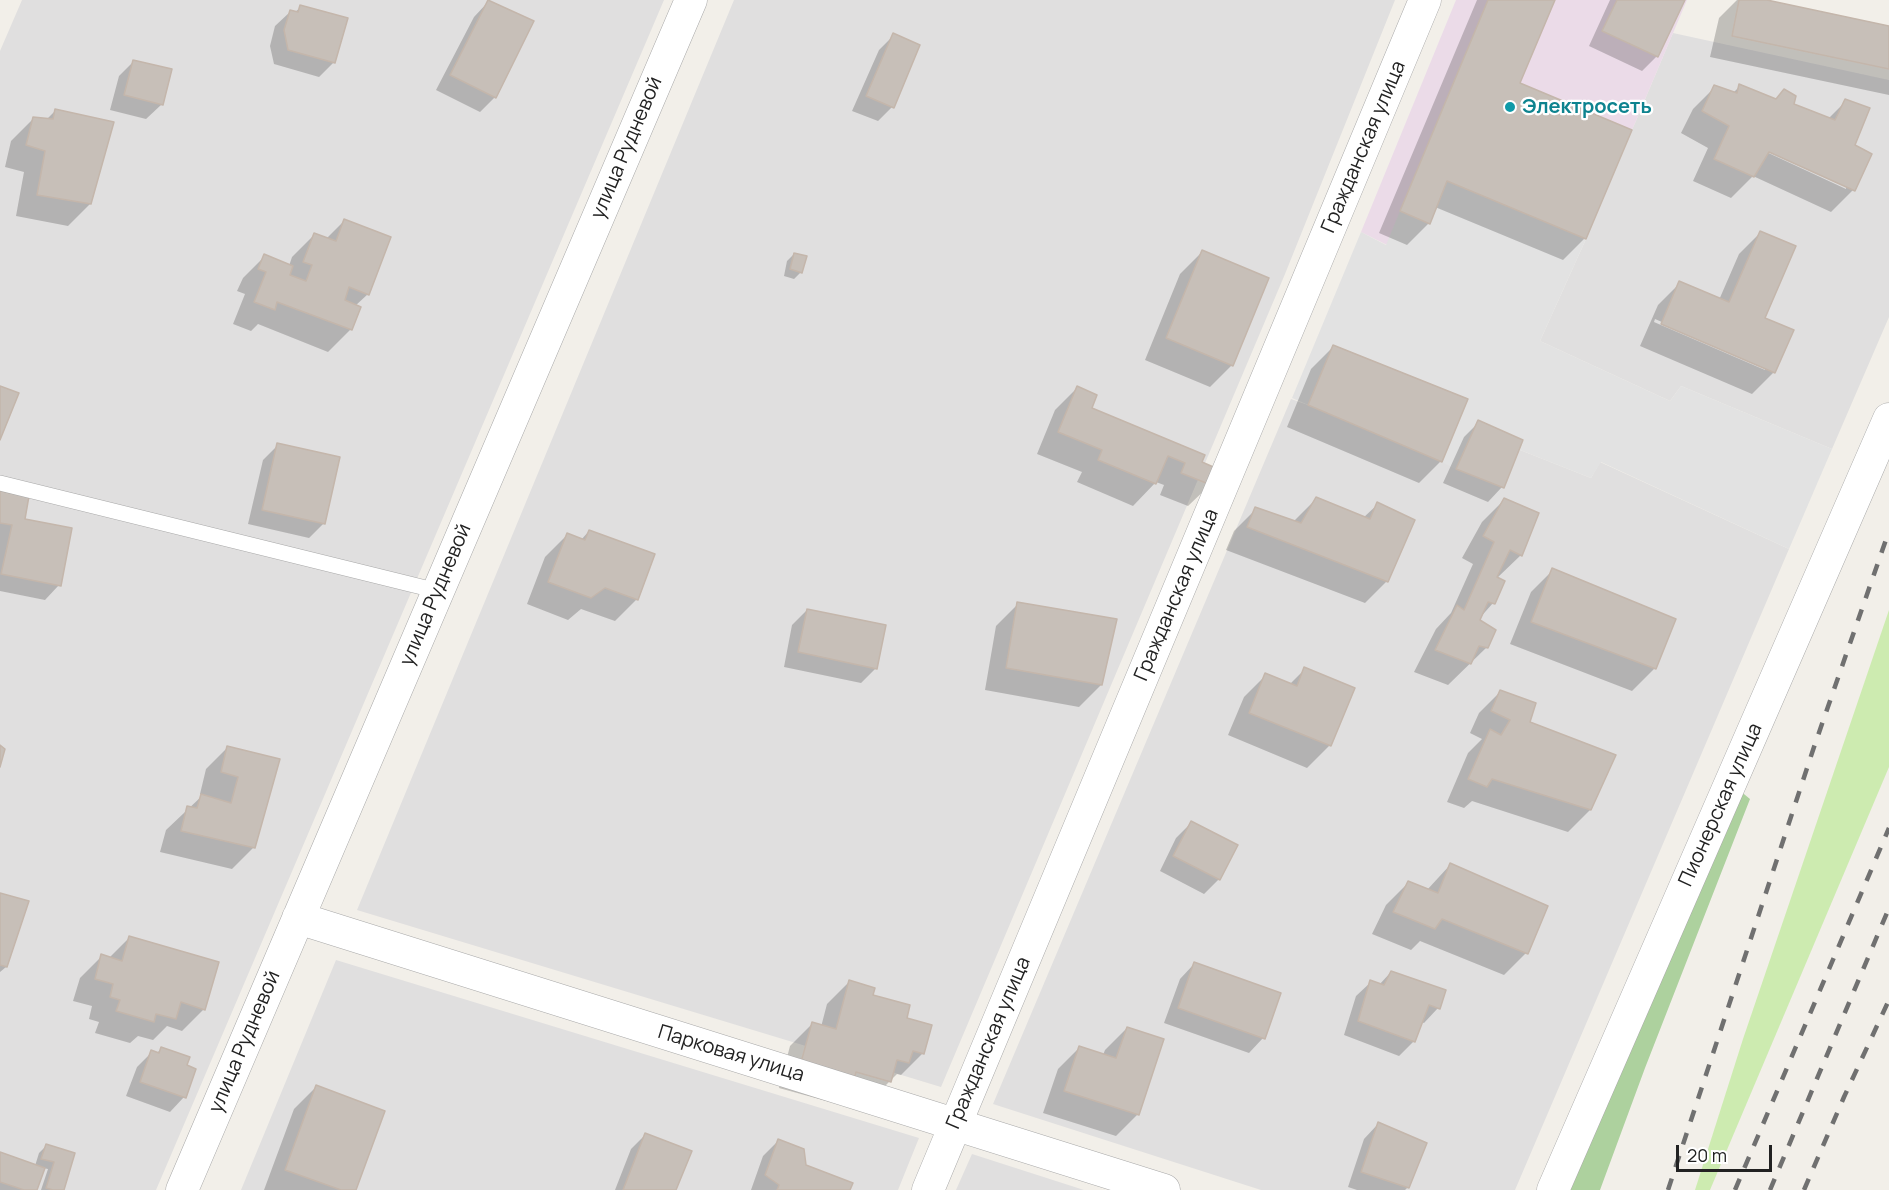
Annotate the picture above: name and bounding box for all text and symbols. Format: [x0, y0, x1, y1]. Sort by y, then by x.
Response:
street label: Гражданская улица [1317, 57, 1411, 237]
street label: улица Рудневой [586, 73, 668, 223]
place label: Электросеть [1522, 95, 1652, 119]
marker: Электросеть [1503, 100, 1517, 114]
street label: Гражданская улица [1130, 505, 1224, 685]
street label: улица Рудневой [395, 520, 477, 670]
street label: Пионерская улица [1674, 720, 1768, 890]
street label: Гражданская улица [942, 953, 1036, 1133]
street label: улица Рудневой [204, 967, 286, 1117]
street label: Парковая улица [655, 1020, 807, 1088]
scale bar [1679, 1133, 1775, 1171]
text: 20 m [1687, 1143, 1727, 1167]

